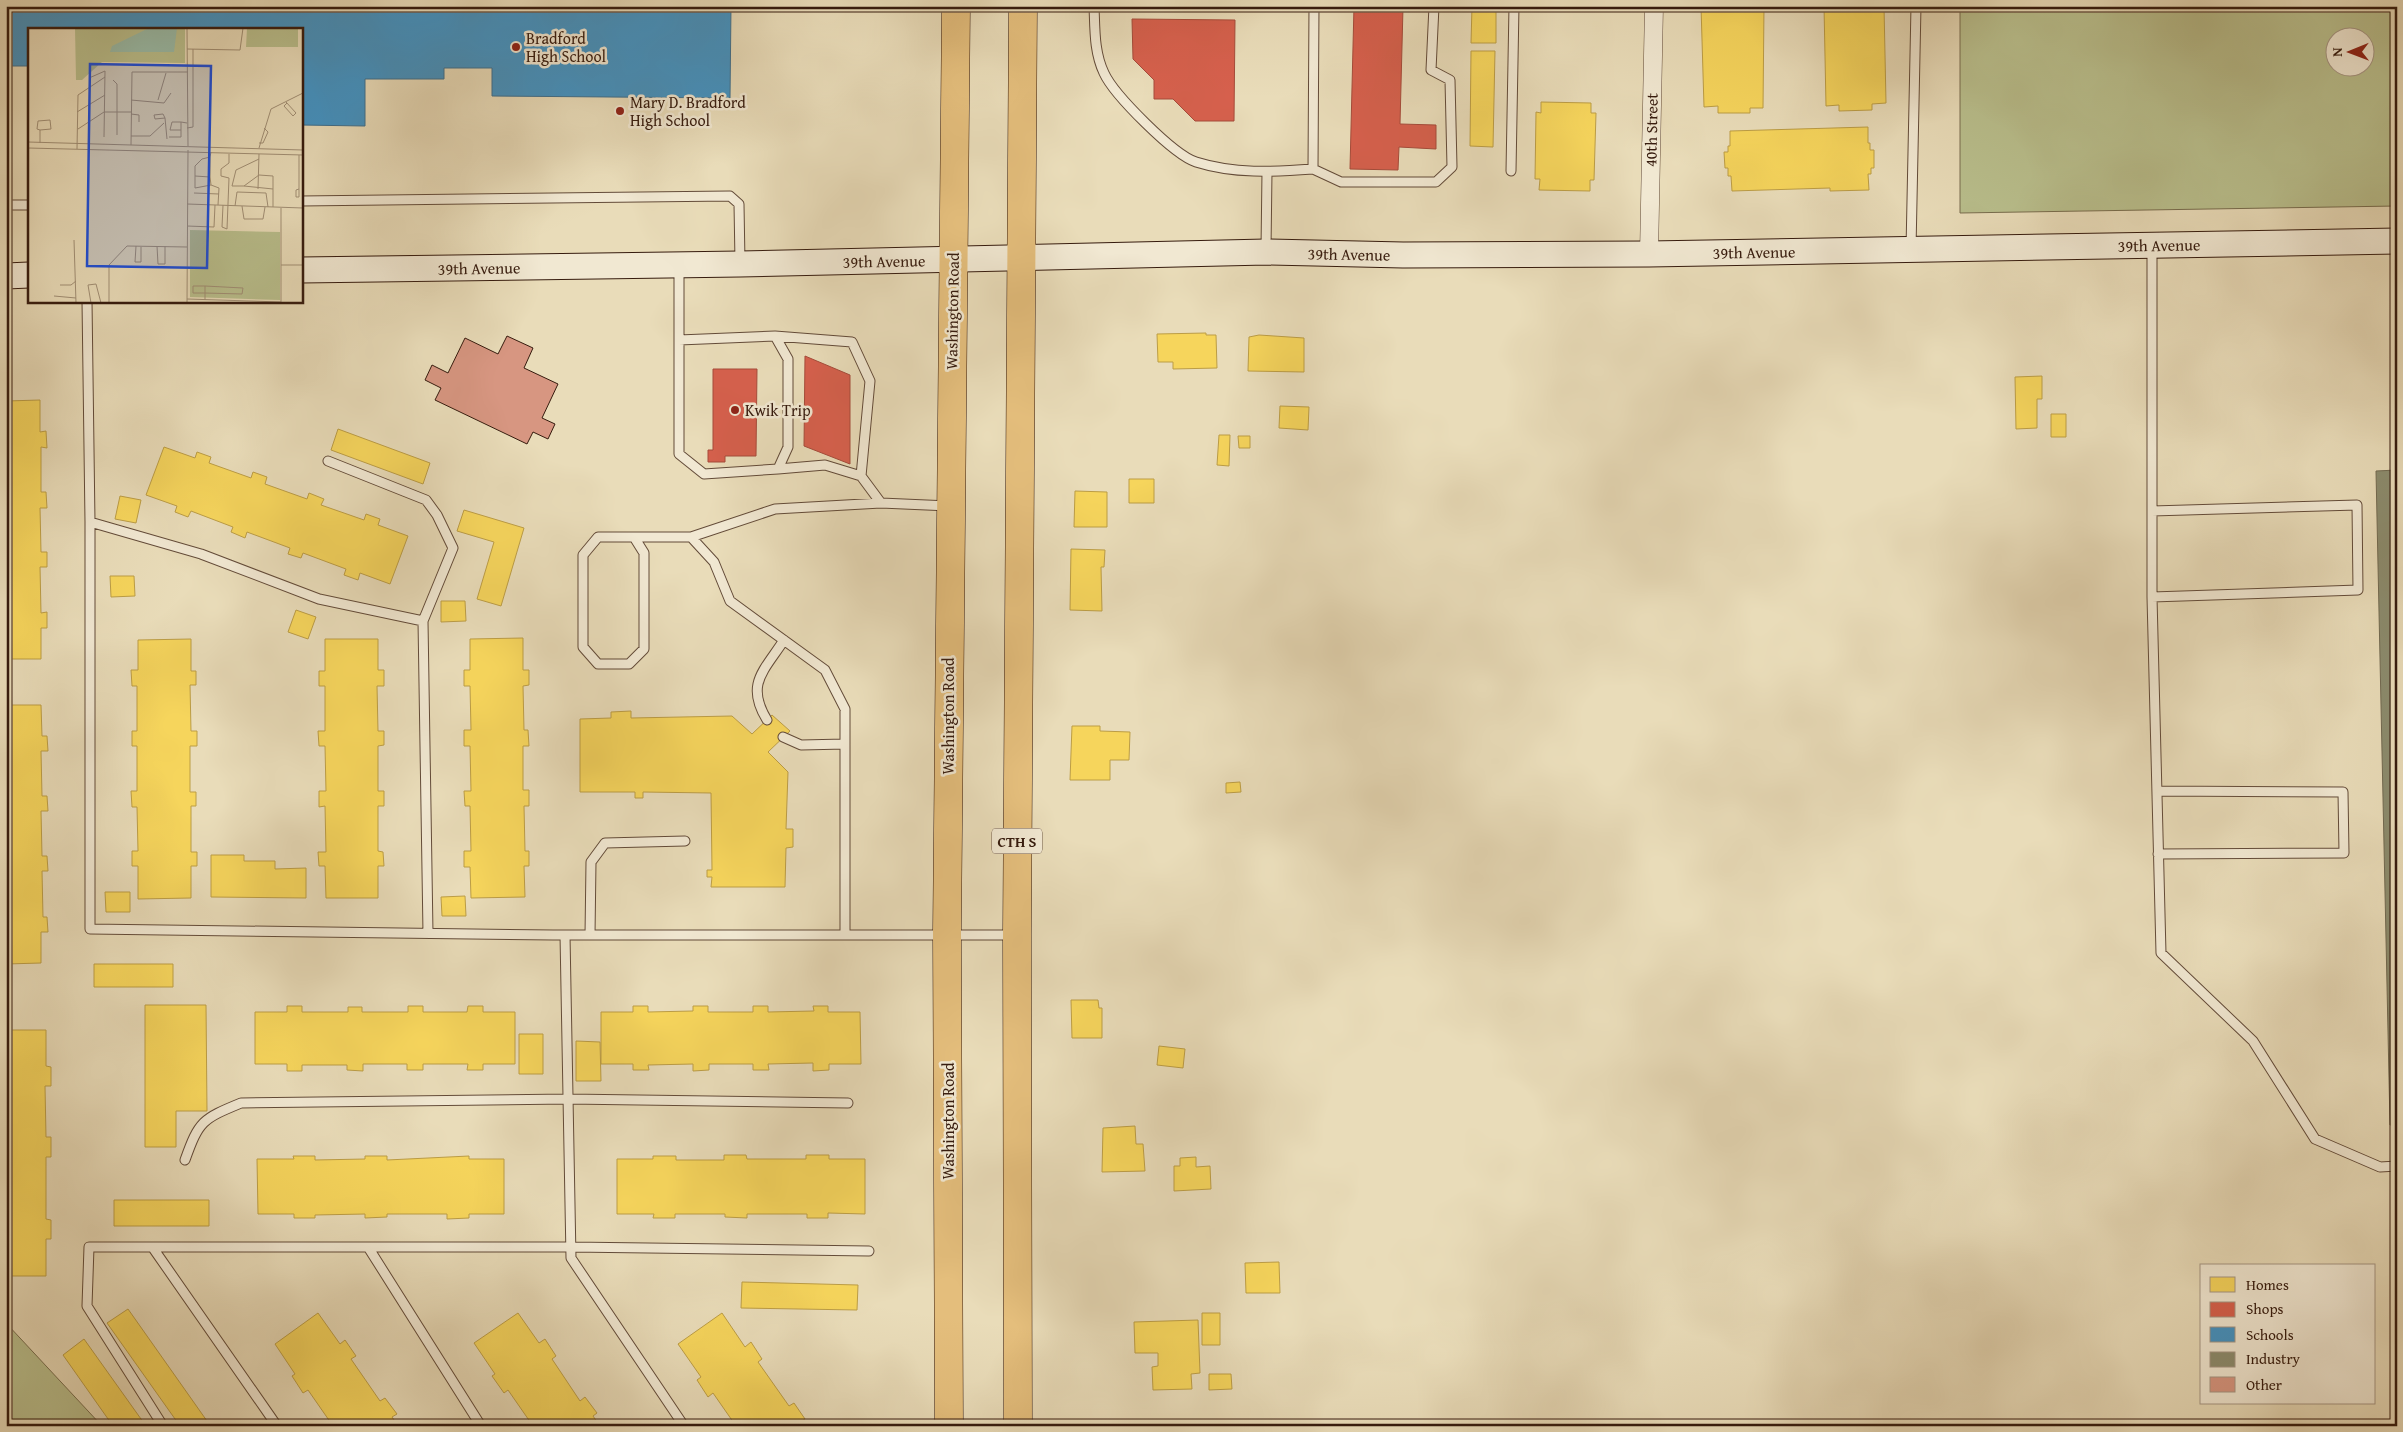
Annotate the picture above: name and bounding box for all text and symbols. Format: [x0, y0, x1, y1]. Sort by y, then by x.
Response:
place label: Bradford High School [526, 26, 607, 68]
inset map [28, 28, 302, 302]
north arrow [2326, 28, 2376, 78]
marker: Bradford High School [510, 41, 522, 53]
text: N [2327, 47, 2347, 57]
place label: Mary D. Bradford High School [630, 90, 746, 132]
street label: 40th Street [1638, 92, 1664, 167]
marker: Mary D. Bradford High School [614, 105, 626, 117]
street label: 39th Avenue [2117, 232, 2201, 258]
street label: 39th Avenue [1712, 239, 1796, 265]
street label: 39th Avenue [1307, 241, 1391, 267]
street label: 39th Avenue [842, 248, 926, 274]
street label: Washington Road [939, 252, 965, 370]
street label: 39th Avenue [437, 255, 521, 281]
place label: Kwik Trip [745, 398, 811, 422]
marker: Kwik Trip [729, 404, 741, 416]
street label: Washington Road [936, 657, 960, 775]
road number: CTH S [992, 828, 1042, 854]
street label: Washington Road [936, 1062, 960, 1180]
legend [2200, 1264, 2376, 1404]
text: Homes [2246, 1274, 2289, 1295]
text: Shops [2246, 1298, 2283, 1319]
text: Schools [2246, 1324, 2294, 1345]
text: Industry [2246, 1348, 2301, 1369]
text: Other [2246, 1374, 2282, 1395]

